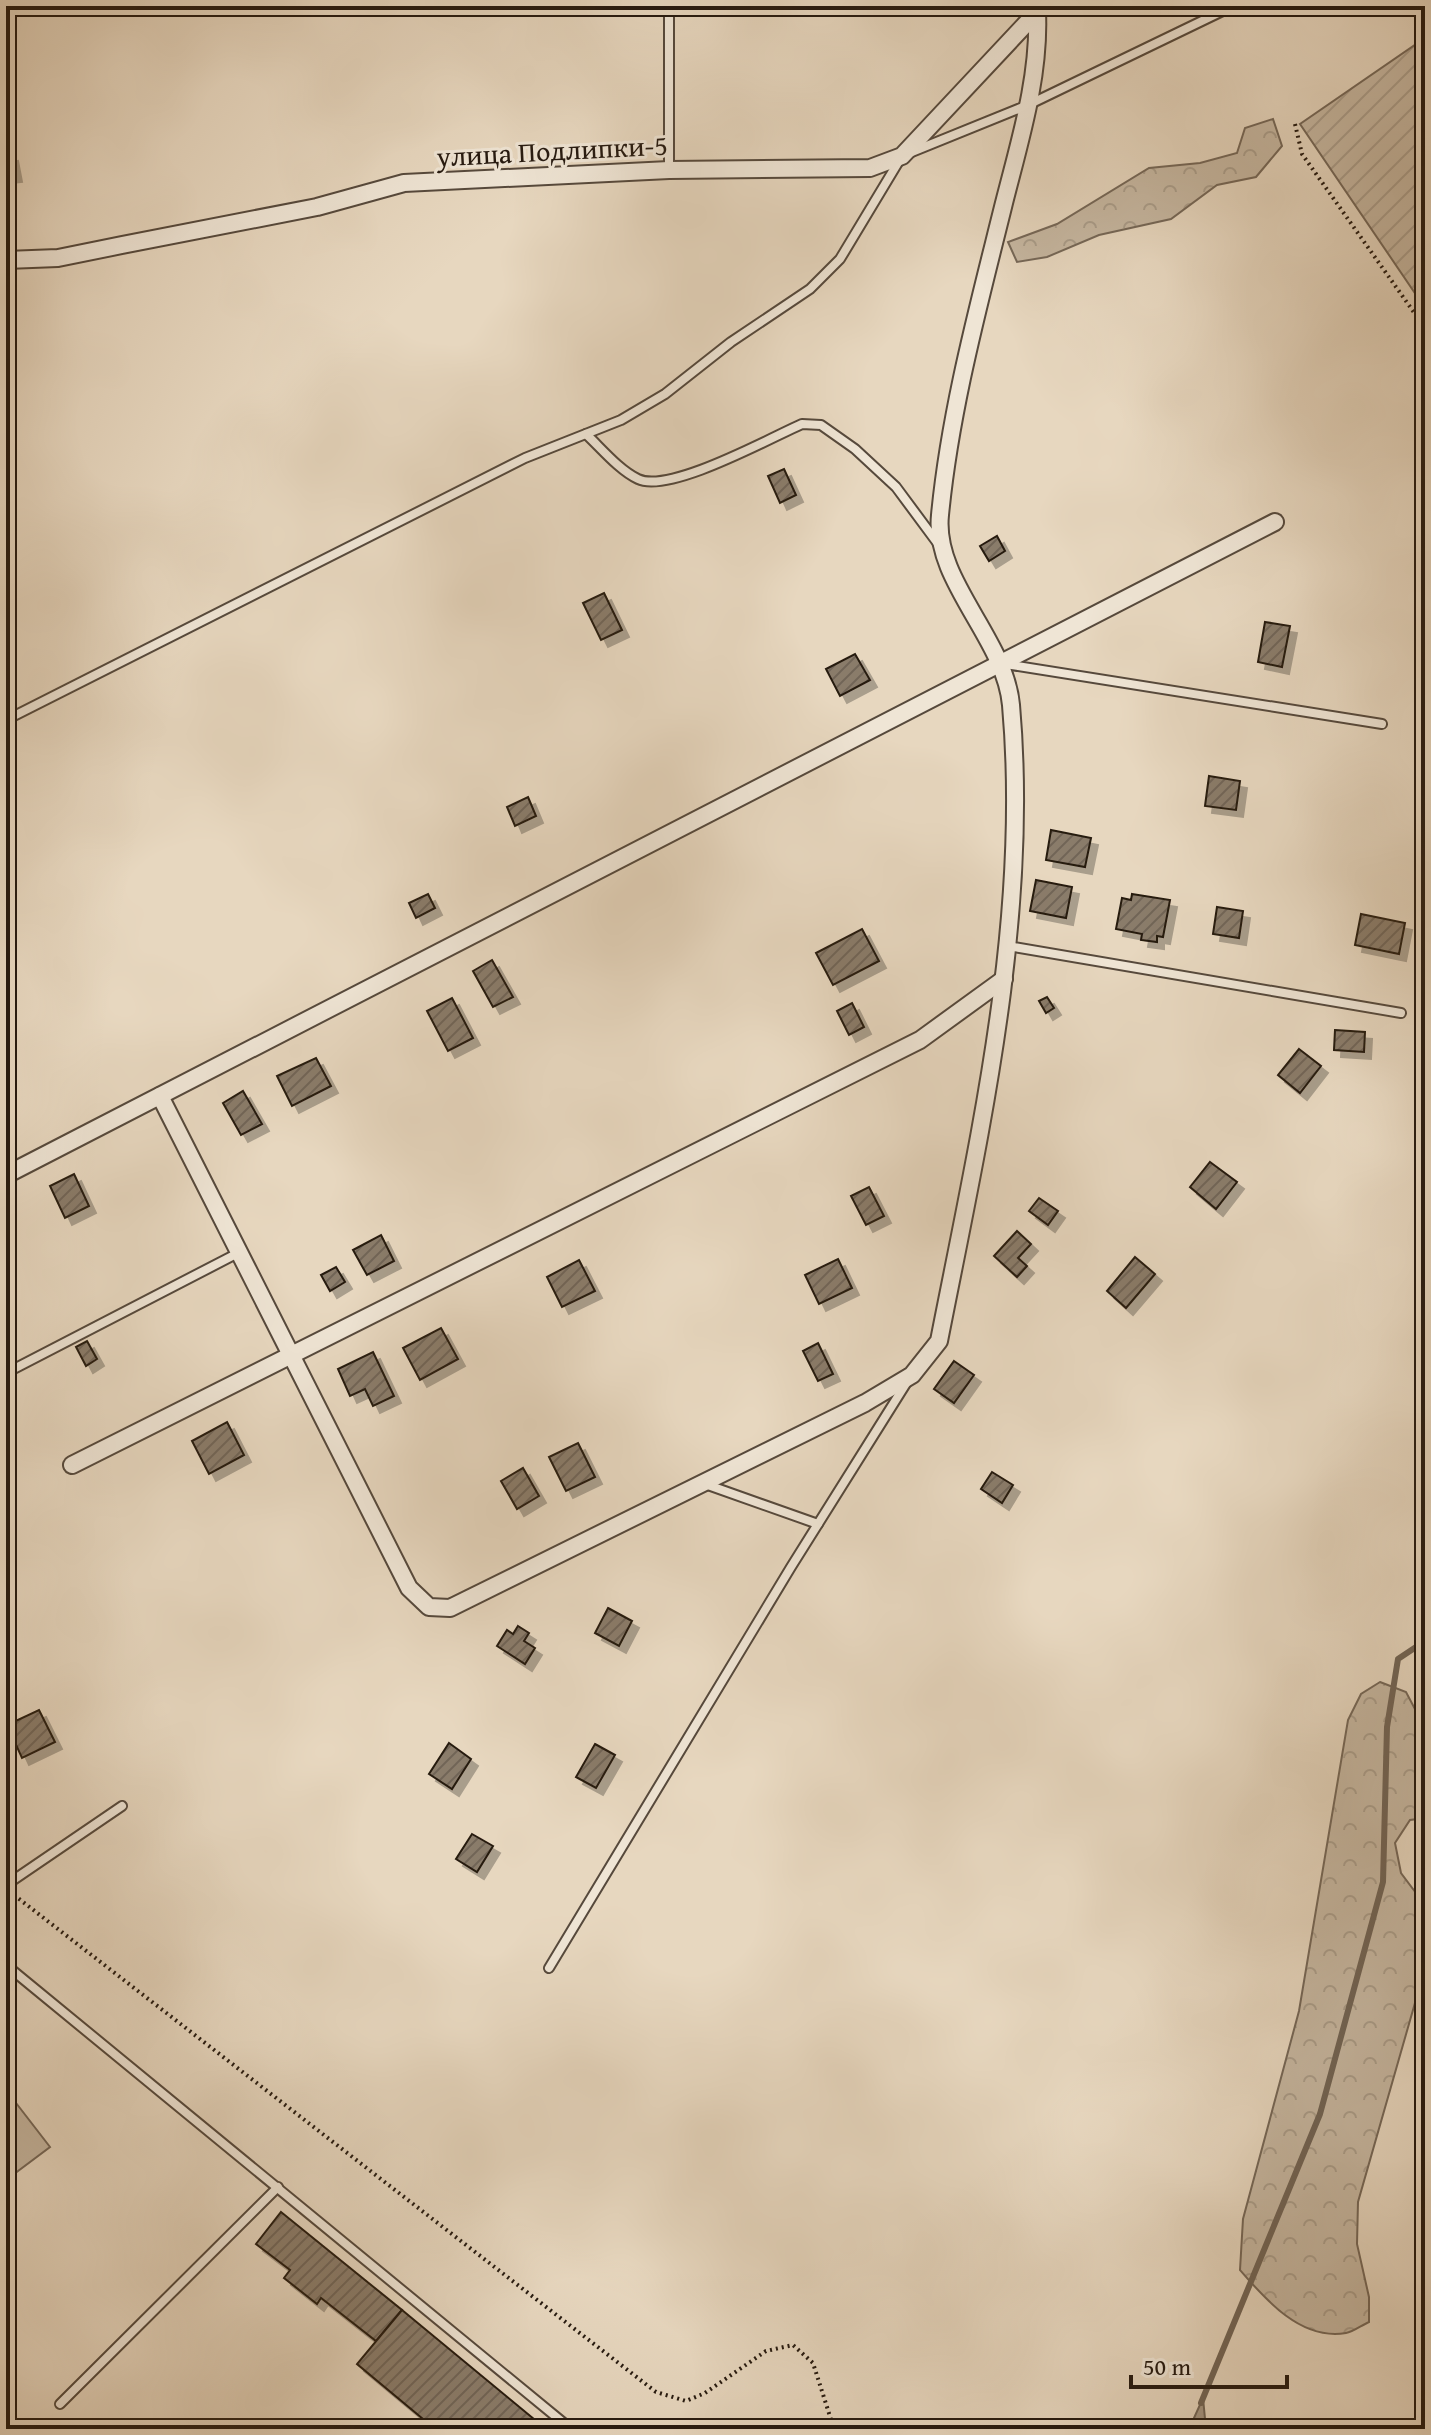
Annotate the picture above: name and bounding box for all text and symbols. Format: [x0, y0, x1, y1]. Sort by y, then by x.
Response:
street label: улица Подлипки-5 [434, 123, 669, 177]
scale bar [1131, 2339, 1287, 2389]
text: 50 m [1143, 2349, 1191, 2384]

